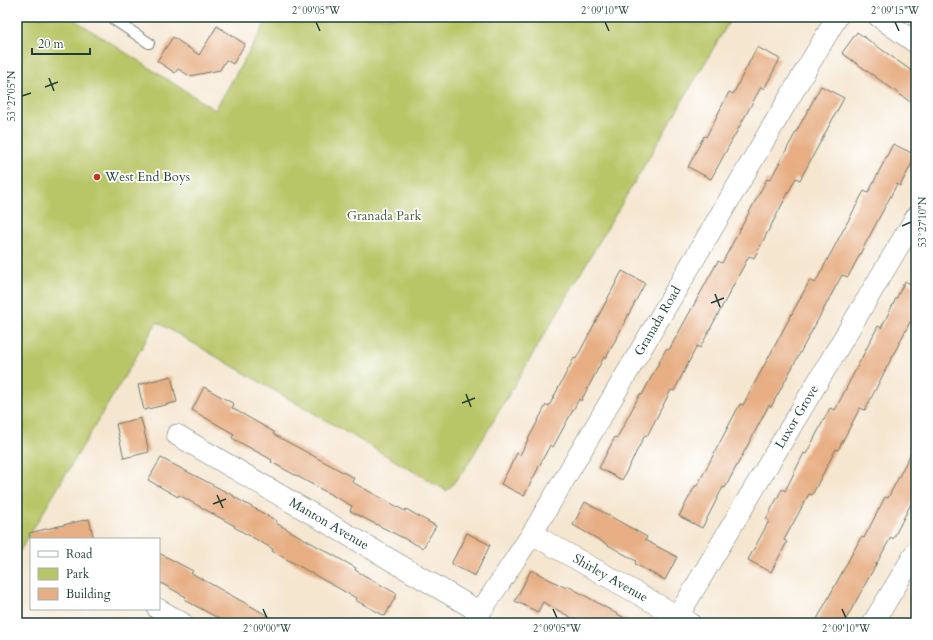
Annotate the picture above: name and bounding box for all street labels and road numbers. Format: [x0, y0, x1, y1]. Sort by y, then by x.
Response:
street label: Granada Road [630, 283, 685, 359]
street label: Luxor Grove [771, 381, 823, 452]
street label: Manton Avenue [286, 493, 372, 554]
street label: Shirley Avenue [569, 550, 651, 607]

